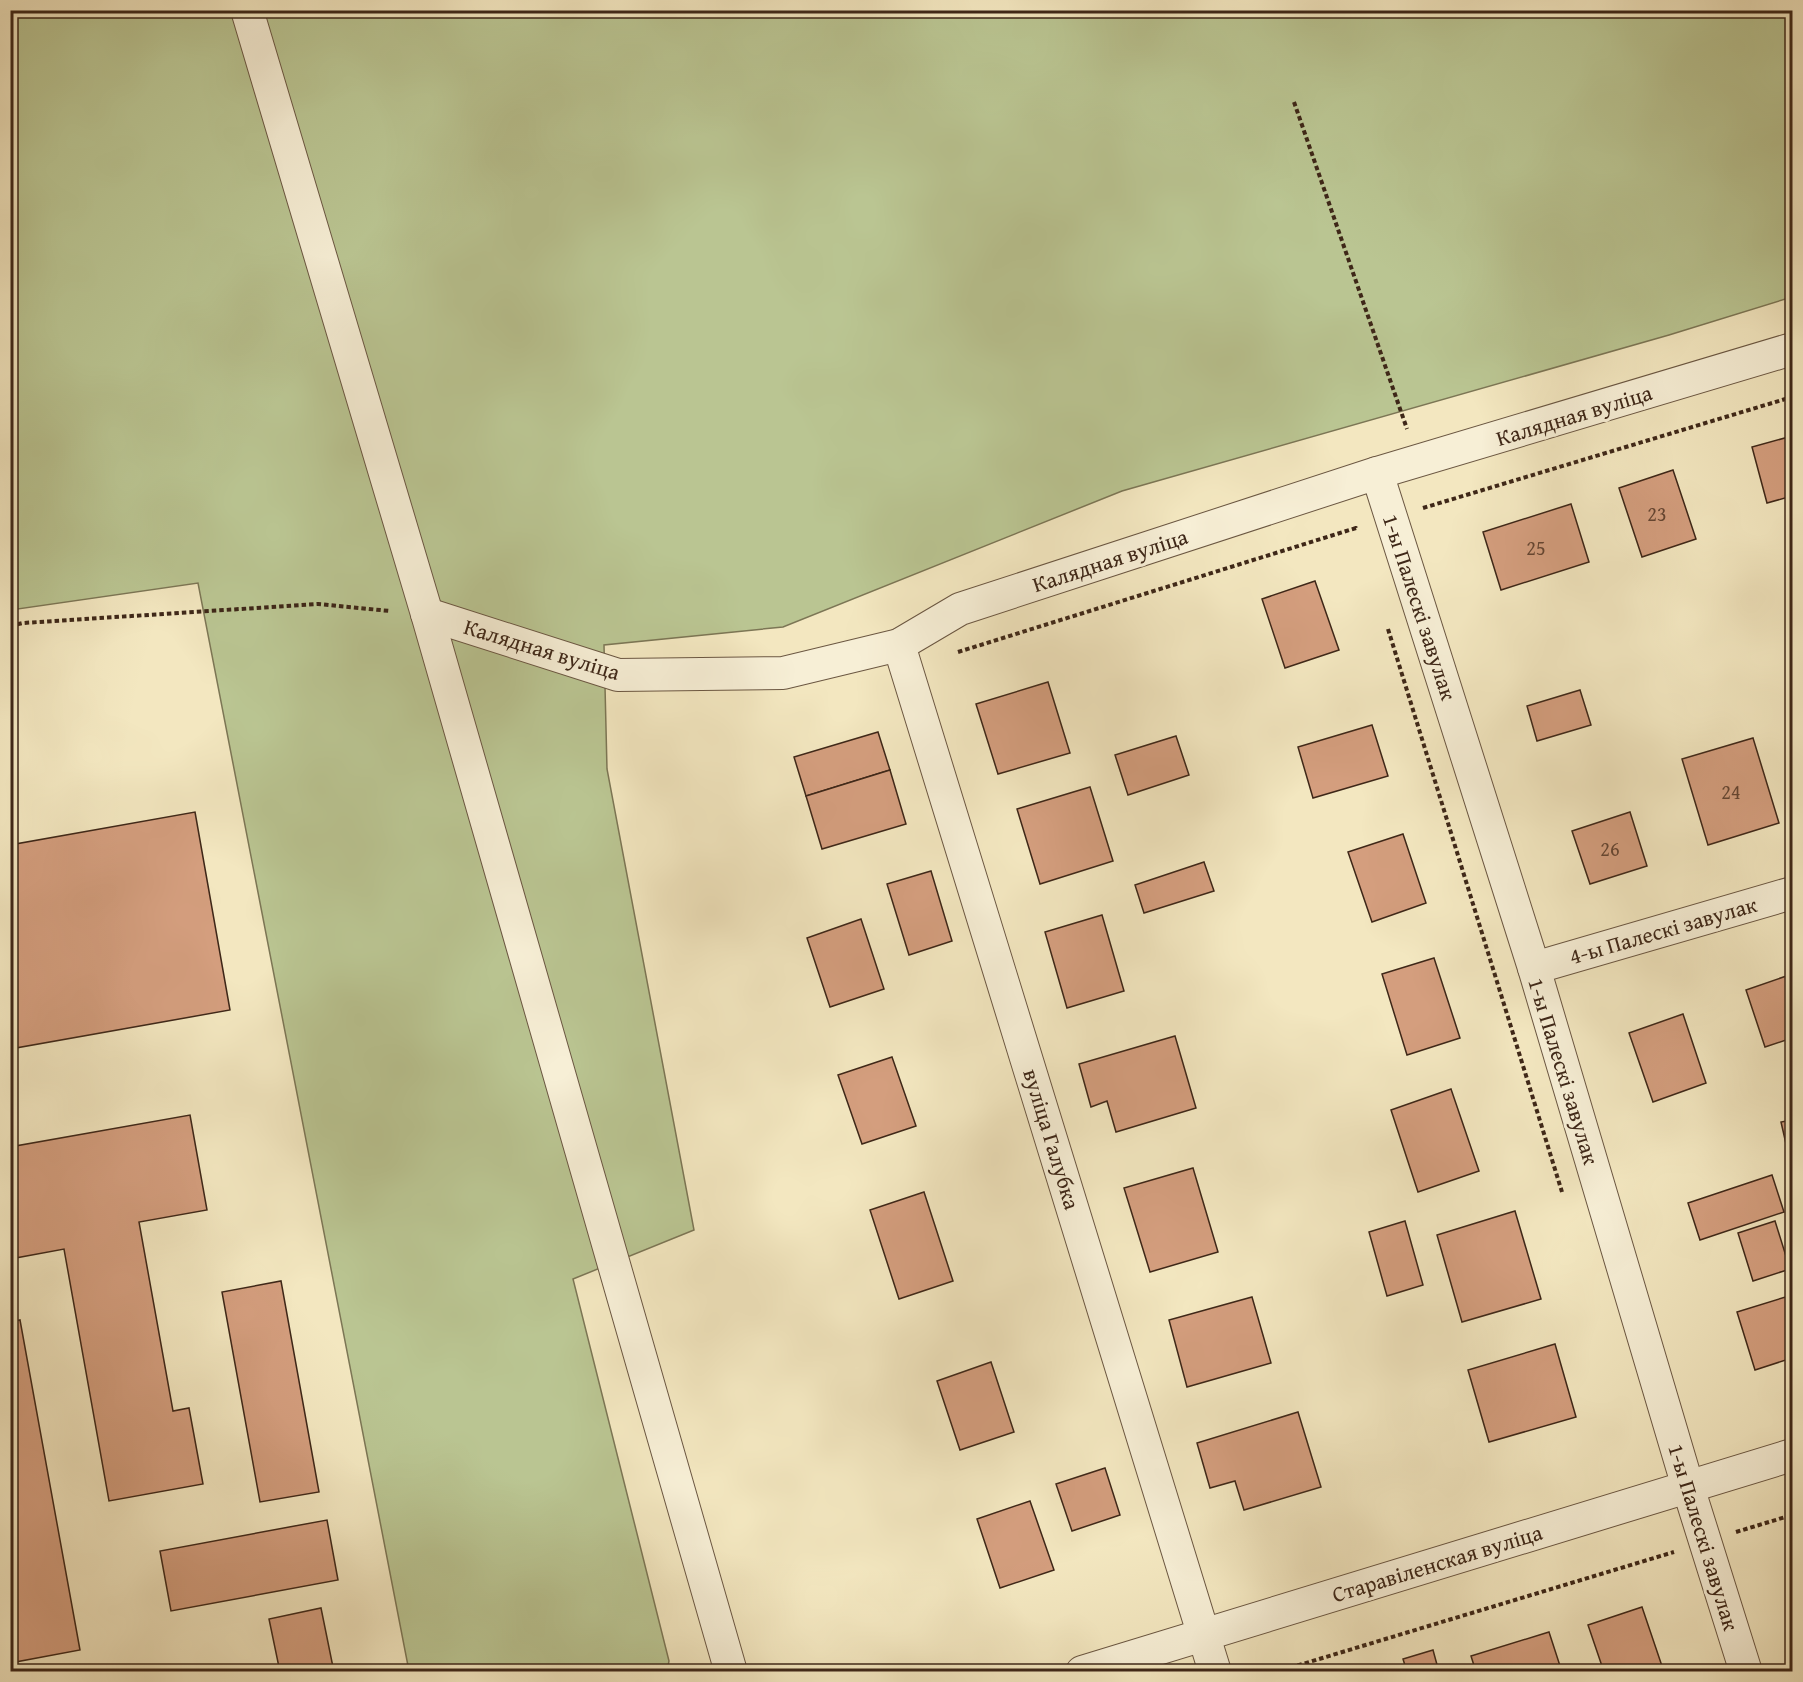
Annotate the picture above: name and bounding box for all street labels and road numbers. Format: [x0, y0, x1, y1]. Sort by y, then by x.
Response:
street label: Калядная вуліца [1492, 376, 1656, 454]
street label: 1-ы Палескі завулак [1375, 510, 1465, 705]
street label: Калядная вуліца [1028, 520, 1192, 600]
street label: Калядная вуліца [460, 610, 624, 688]
street label: 4-ы Палескі завулак [1565, 888, 1761, 972]
street label: 1-ы Палескі завулак [1520, 974, 1608, 1169]
street label: вуліца Галубка [1015, 1065, 1089, 1214]
street label: 1-ы Палескі завулак [1660, 1440, 1748, 1635]
street label: Старавіленская вуліца [1328, 1516, 1547, 1610]

